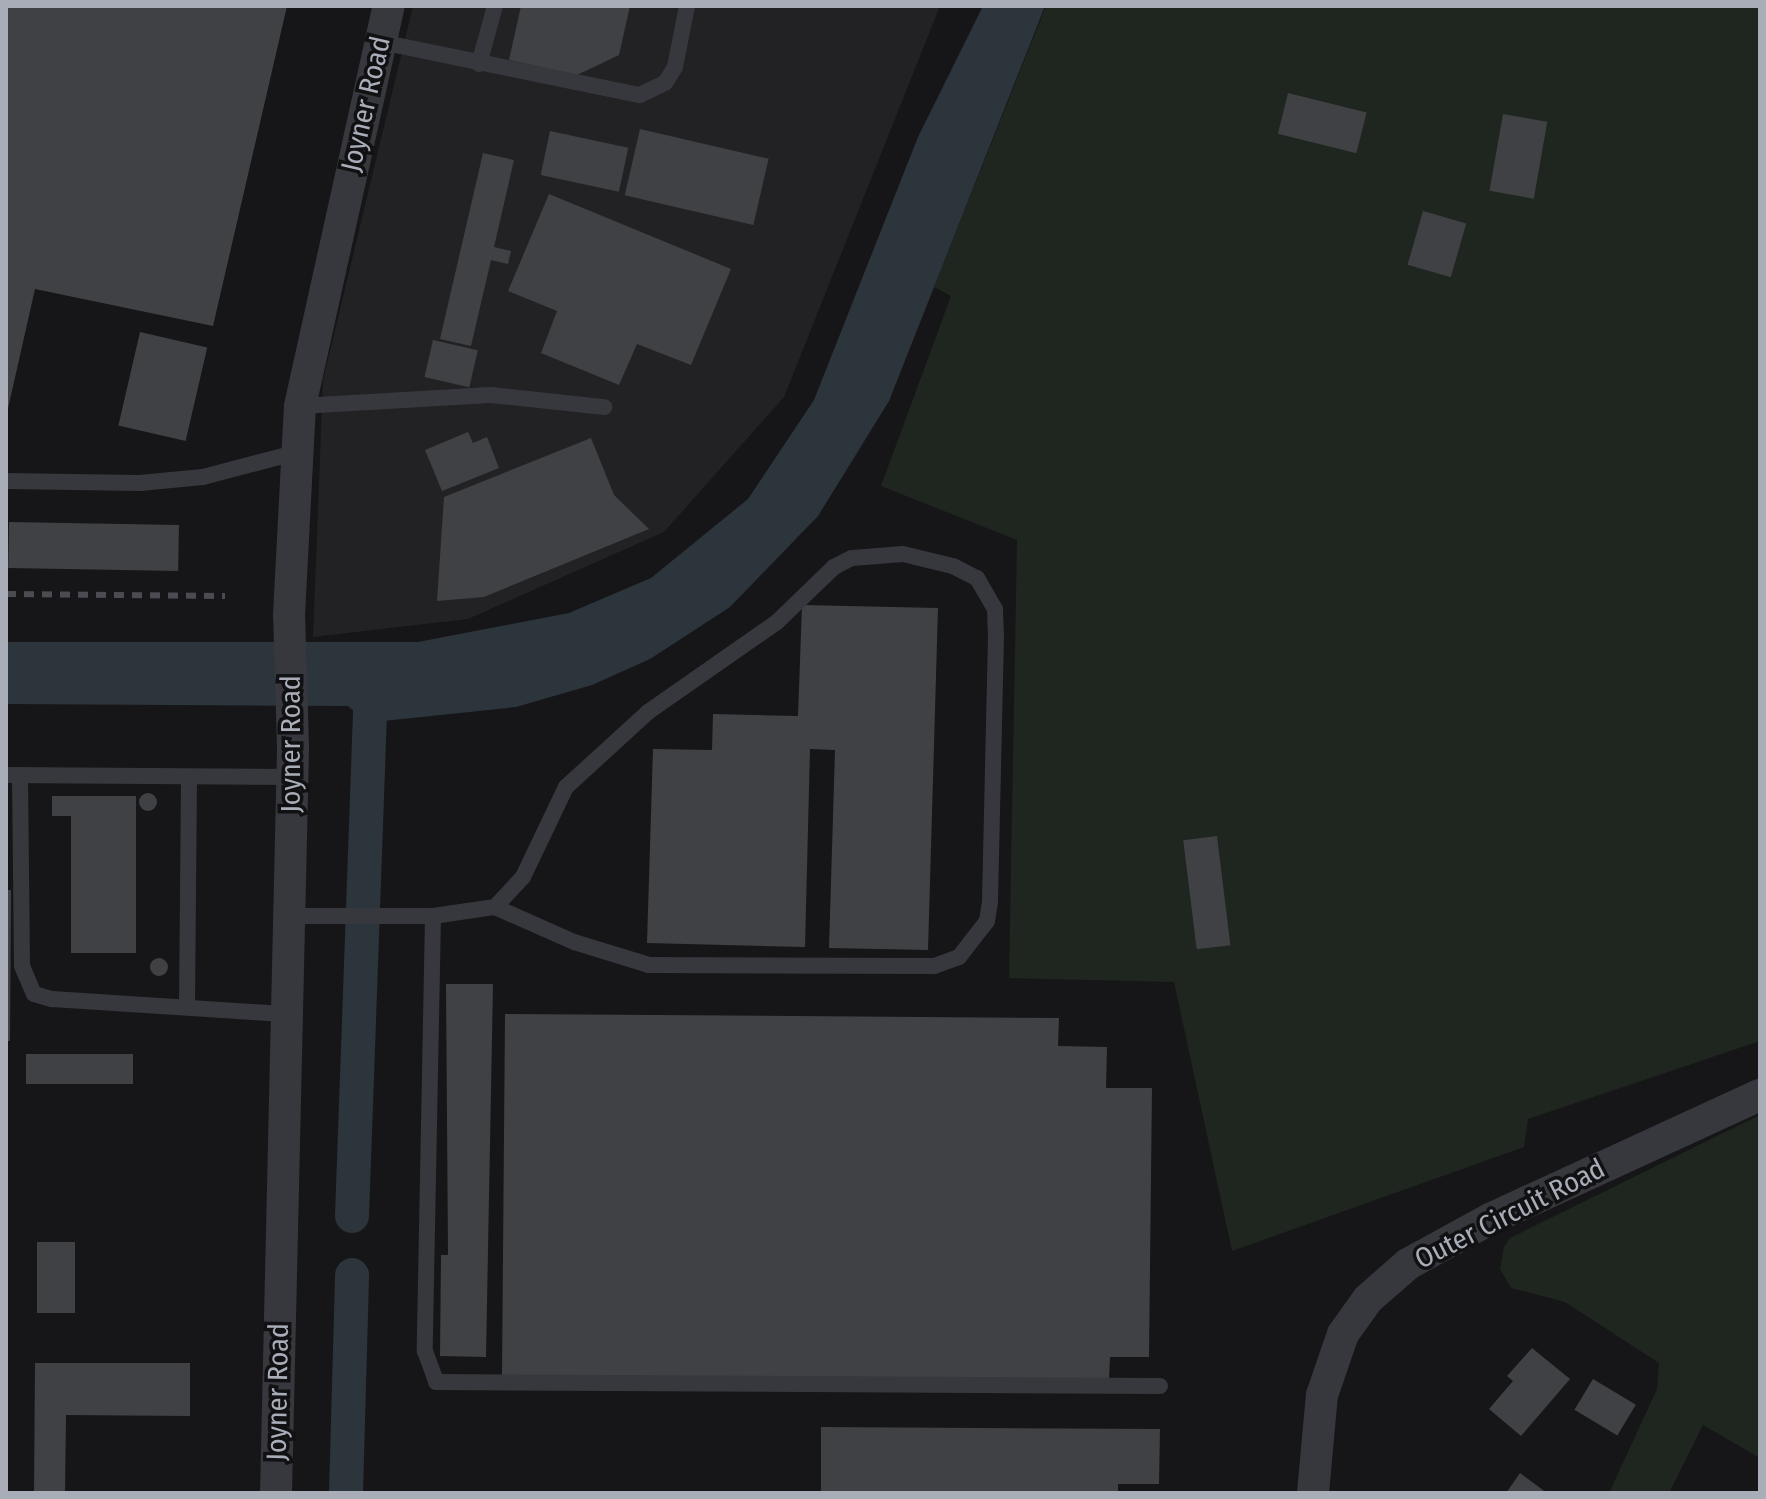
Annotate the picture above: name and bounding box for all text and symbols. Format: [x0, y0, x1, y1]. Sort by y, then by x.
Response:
street label: Joyner Road [334, 33, 398, 175]
street label: Joyner Road [274, 675, 308, 813]
street label: Outer Circuit Road [1409, 1152, 1611, 1276]
street label: Joyner Road [260, 1323, 296, 1461]

